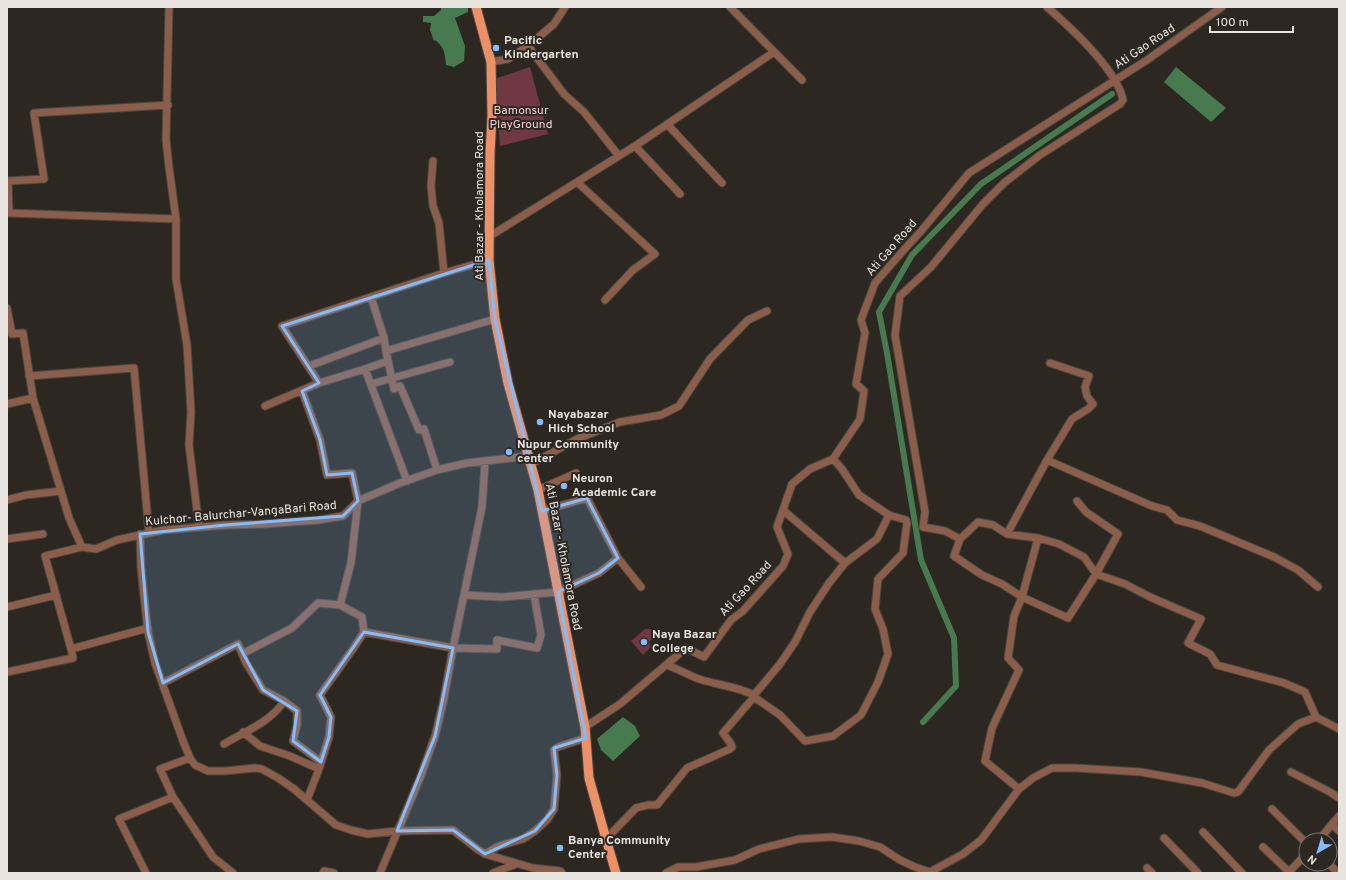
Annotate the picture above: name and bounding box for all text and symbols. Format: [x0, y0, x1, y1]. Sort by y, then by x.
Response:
scale bar [1210, 8, 1293, 34]
text: 100 m [1216, 15, 1249, 31]
street label: Ati Gao Road [1111, 21, 1179, 73]
place label: Pacific Kindergarten [504, 33, 579, 63]
marker: Pacific Kindergarten [491, 43, 501, 53]
park label: Bamonsur PlayGround [489, 103, 553, 133]
street label: Ati Bazar - Kholamora Road [472, 131, 488, 281]
street label: Ati Gao Road [863, 216, 921, 280]
place label: Nayabazar Hich School [548, 407, 615, 437]
marker: Nayabazar Hich School [535, 417, 545, 427]
place label: Nupur Community center [517, 437, 619, 467]
marker: Nupur Community center [504, 447, 514, 457]
place label: Neuron Academic Care [572, 471, 657, 501]
marker: Neuron Academic Care [559, 481, 569, 491]
street label: Ati Bazar - Kholamora Road [541, 482, 585, 632]
street label: Kulchor- Balurchar-VangaBari Road [145, 498, 337, 530]
street label: Ati Gao Road [716, 558, 776, 620]
place label: Naya Bazar College [652, 627, 717, 657]
marker: Naya Bazar College [639, 637, 649, 647]
north arrow [1298, 832, 1338, 872]
place label: Banya Community Center [568, 833, 671, 863]
marker: Banya Community Center [555, 843, 565, 853]
text: N [1305, 851, 1320, 867]

